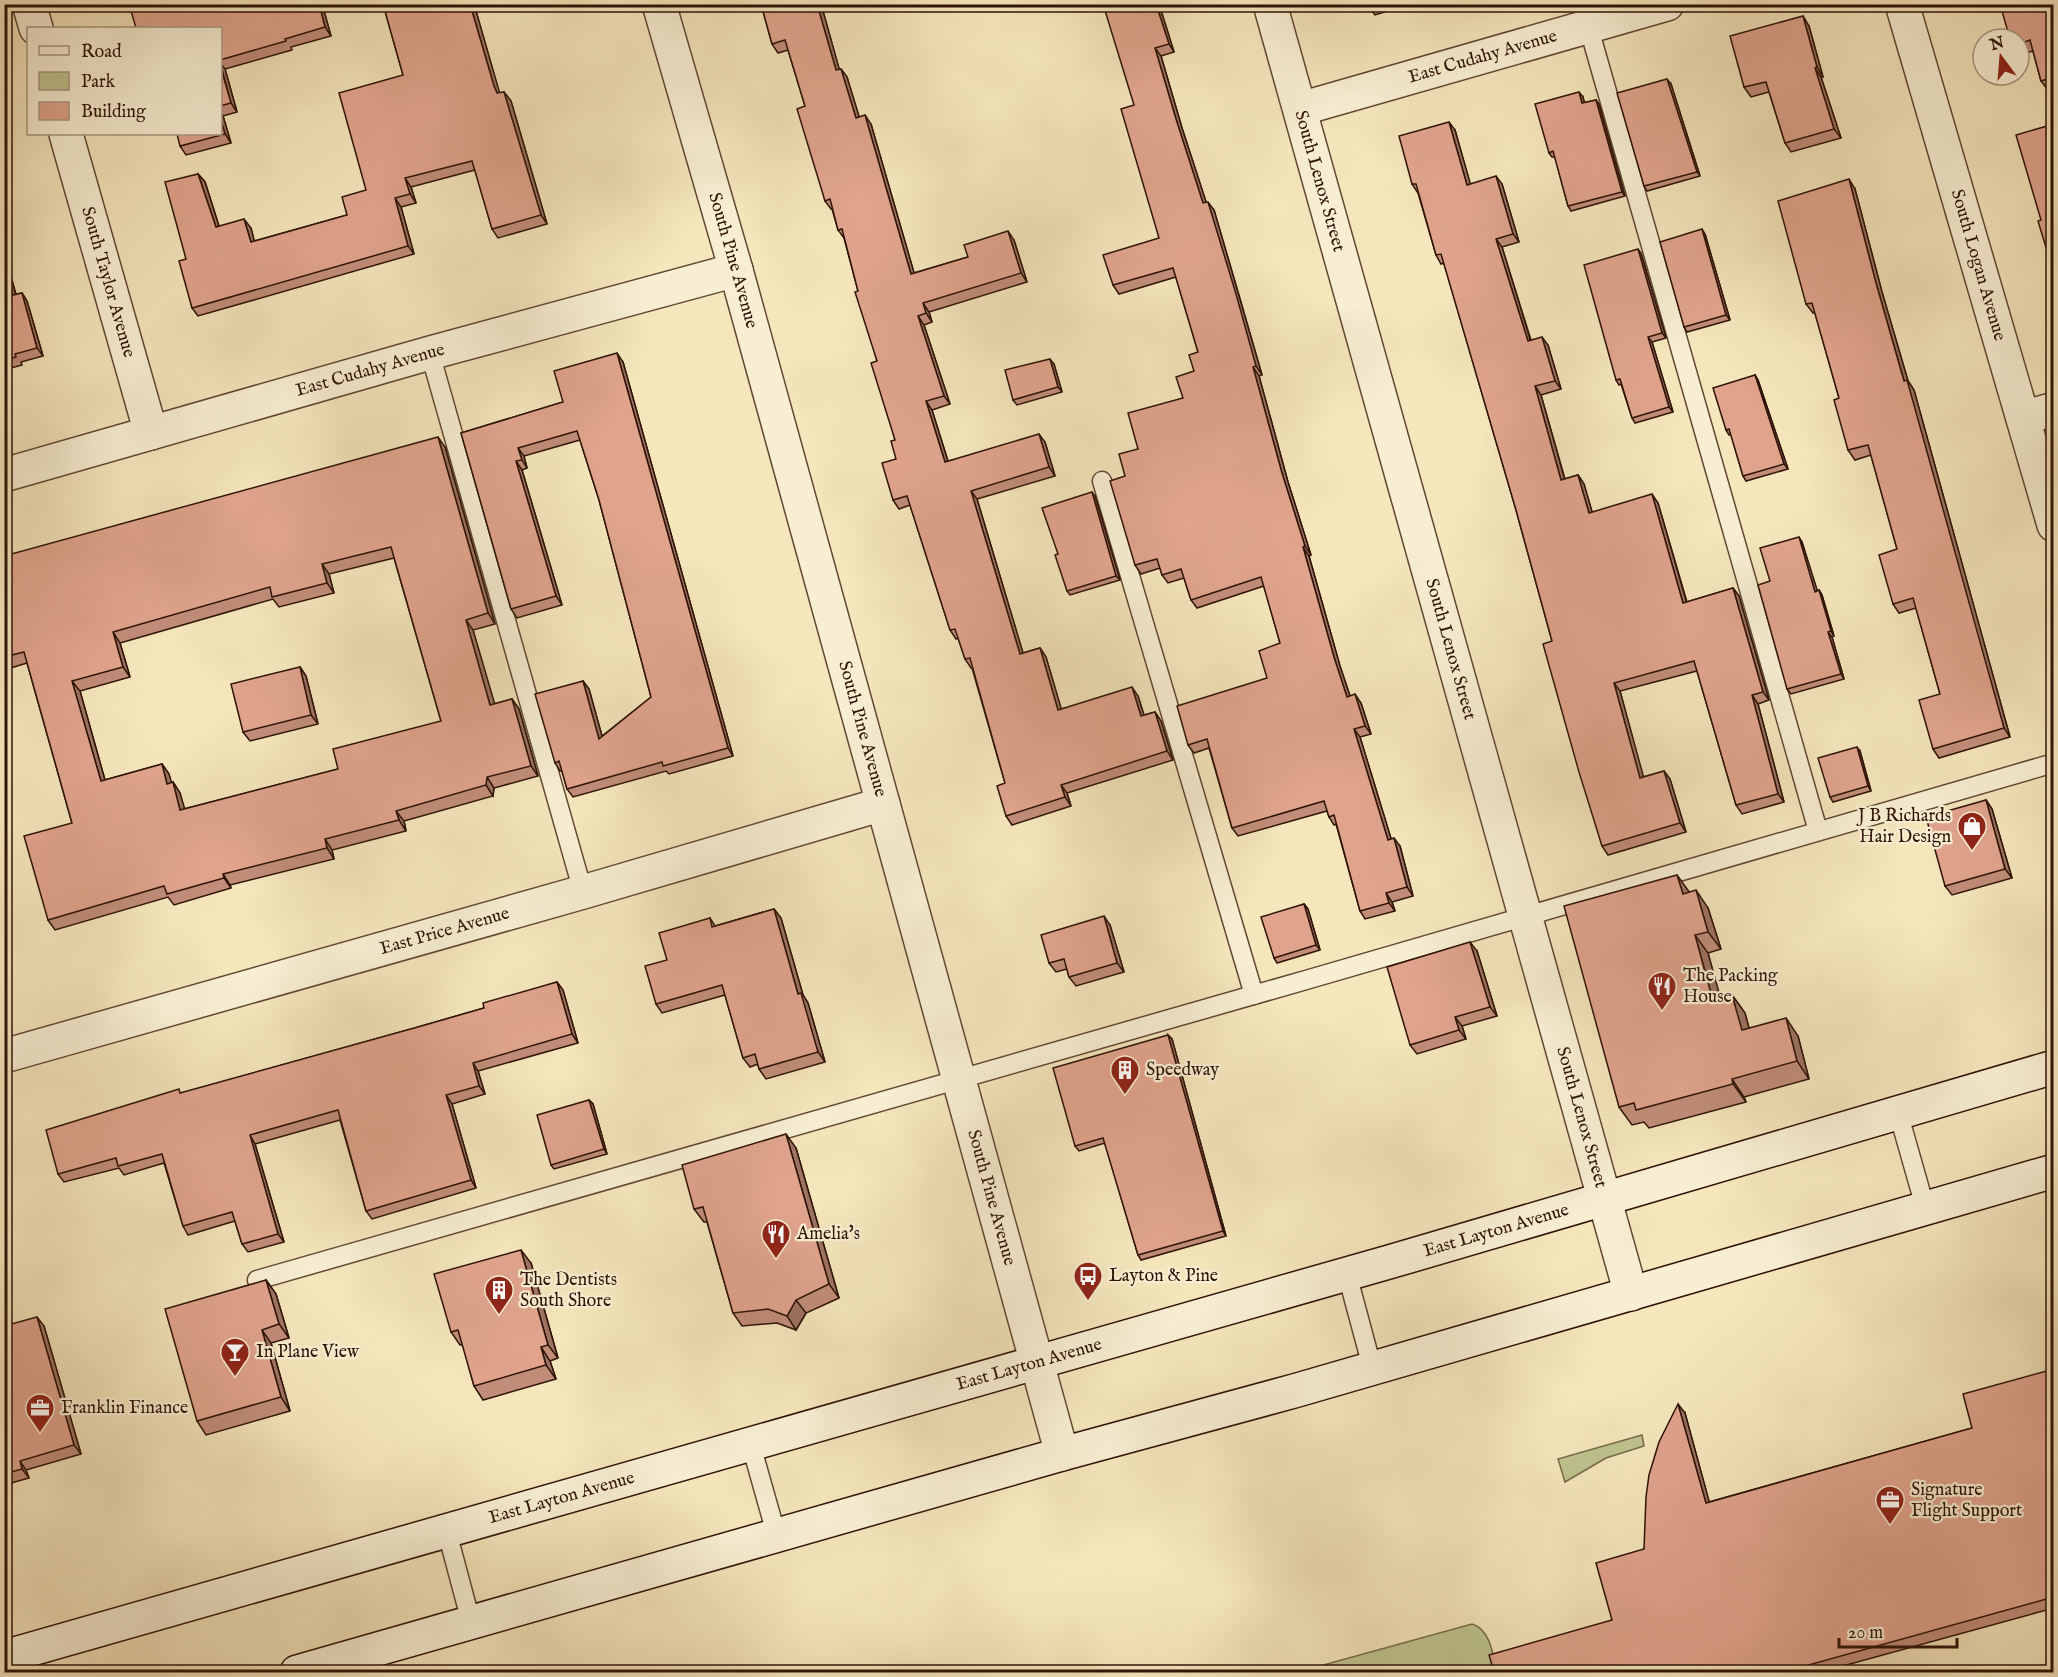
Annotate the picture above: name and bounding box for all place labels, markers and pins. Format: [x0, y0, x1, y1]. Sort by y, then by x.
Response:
place label: J B Richards Hair Design [1856, 805, 1951, 849]
shop icon: J B Richards Hair Design [1956, 810, 1988, 852]
place label: The Packing House [1683, 965, 1778, 1009]
restaurant icon: The Packing House [1646, 970, 1678, 1012]
building icon: Speedway [1109, 1054, 1141, 1096]
place label: Speedway [1146, 1059, 1219, 1082]
restaurant icon: Amelia's [760, 1218, 792, 1260]
place label: Amelia's [796, 1223, 860, 1246]
bus stop icon: Layton & Pine [1072, 1260, 1104, 1302]
place label: Layton & Pine [1109, 1265, 1218, 1288]
place label: The Dentists South Shore [520, 1269, 617, 1313]
building icon: The Dentists South Shore [483, 1274, 515, 1316]
bar icon: In Plane View [219, 1336, 251, 1378]
place label: In Plane View [256, 1341, 360, 1364]
office icon: Franklin Finance [24, 1392, 56, 1434]
place label: Franklin Finance [61, 1397, 188, 1420]
place label: Signature Flight Support [1911, 1479, 2022, 1523]
office icon: Signature Flight Support [1874, 1484, 1906, 1526]

